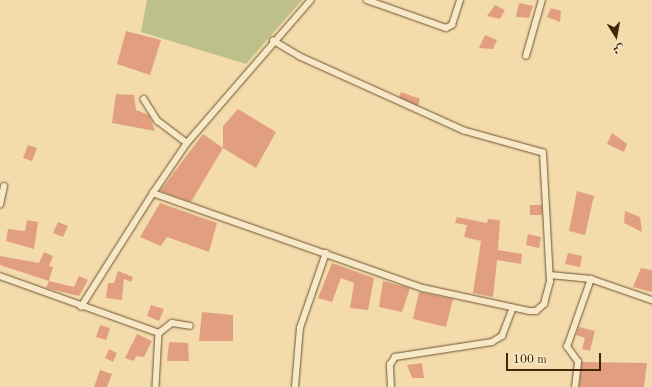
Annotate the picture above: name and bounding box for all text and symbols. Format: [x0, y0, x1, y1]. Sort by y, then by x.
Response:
north arrow [596, 16, 636, 56]
text: ش [612, 42, 625, 55]
scale bar [508, 345, 603, 371]
text: 100 m [513, 354, 547, 366]

